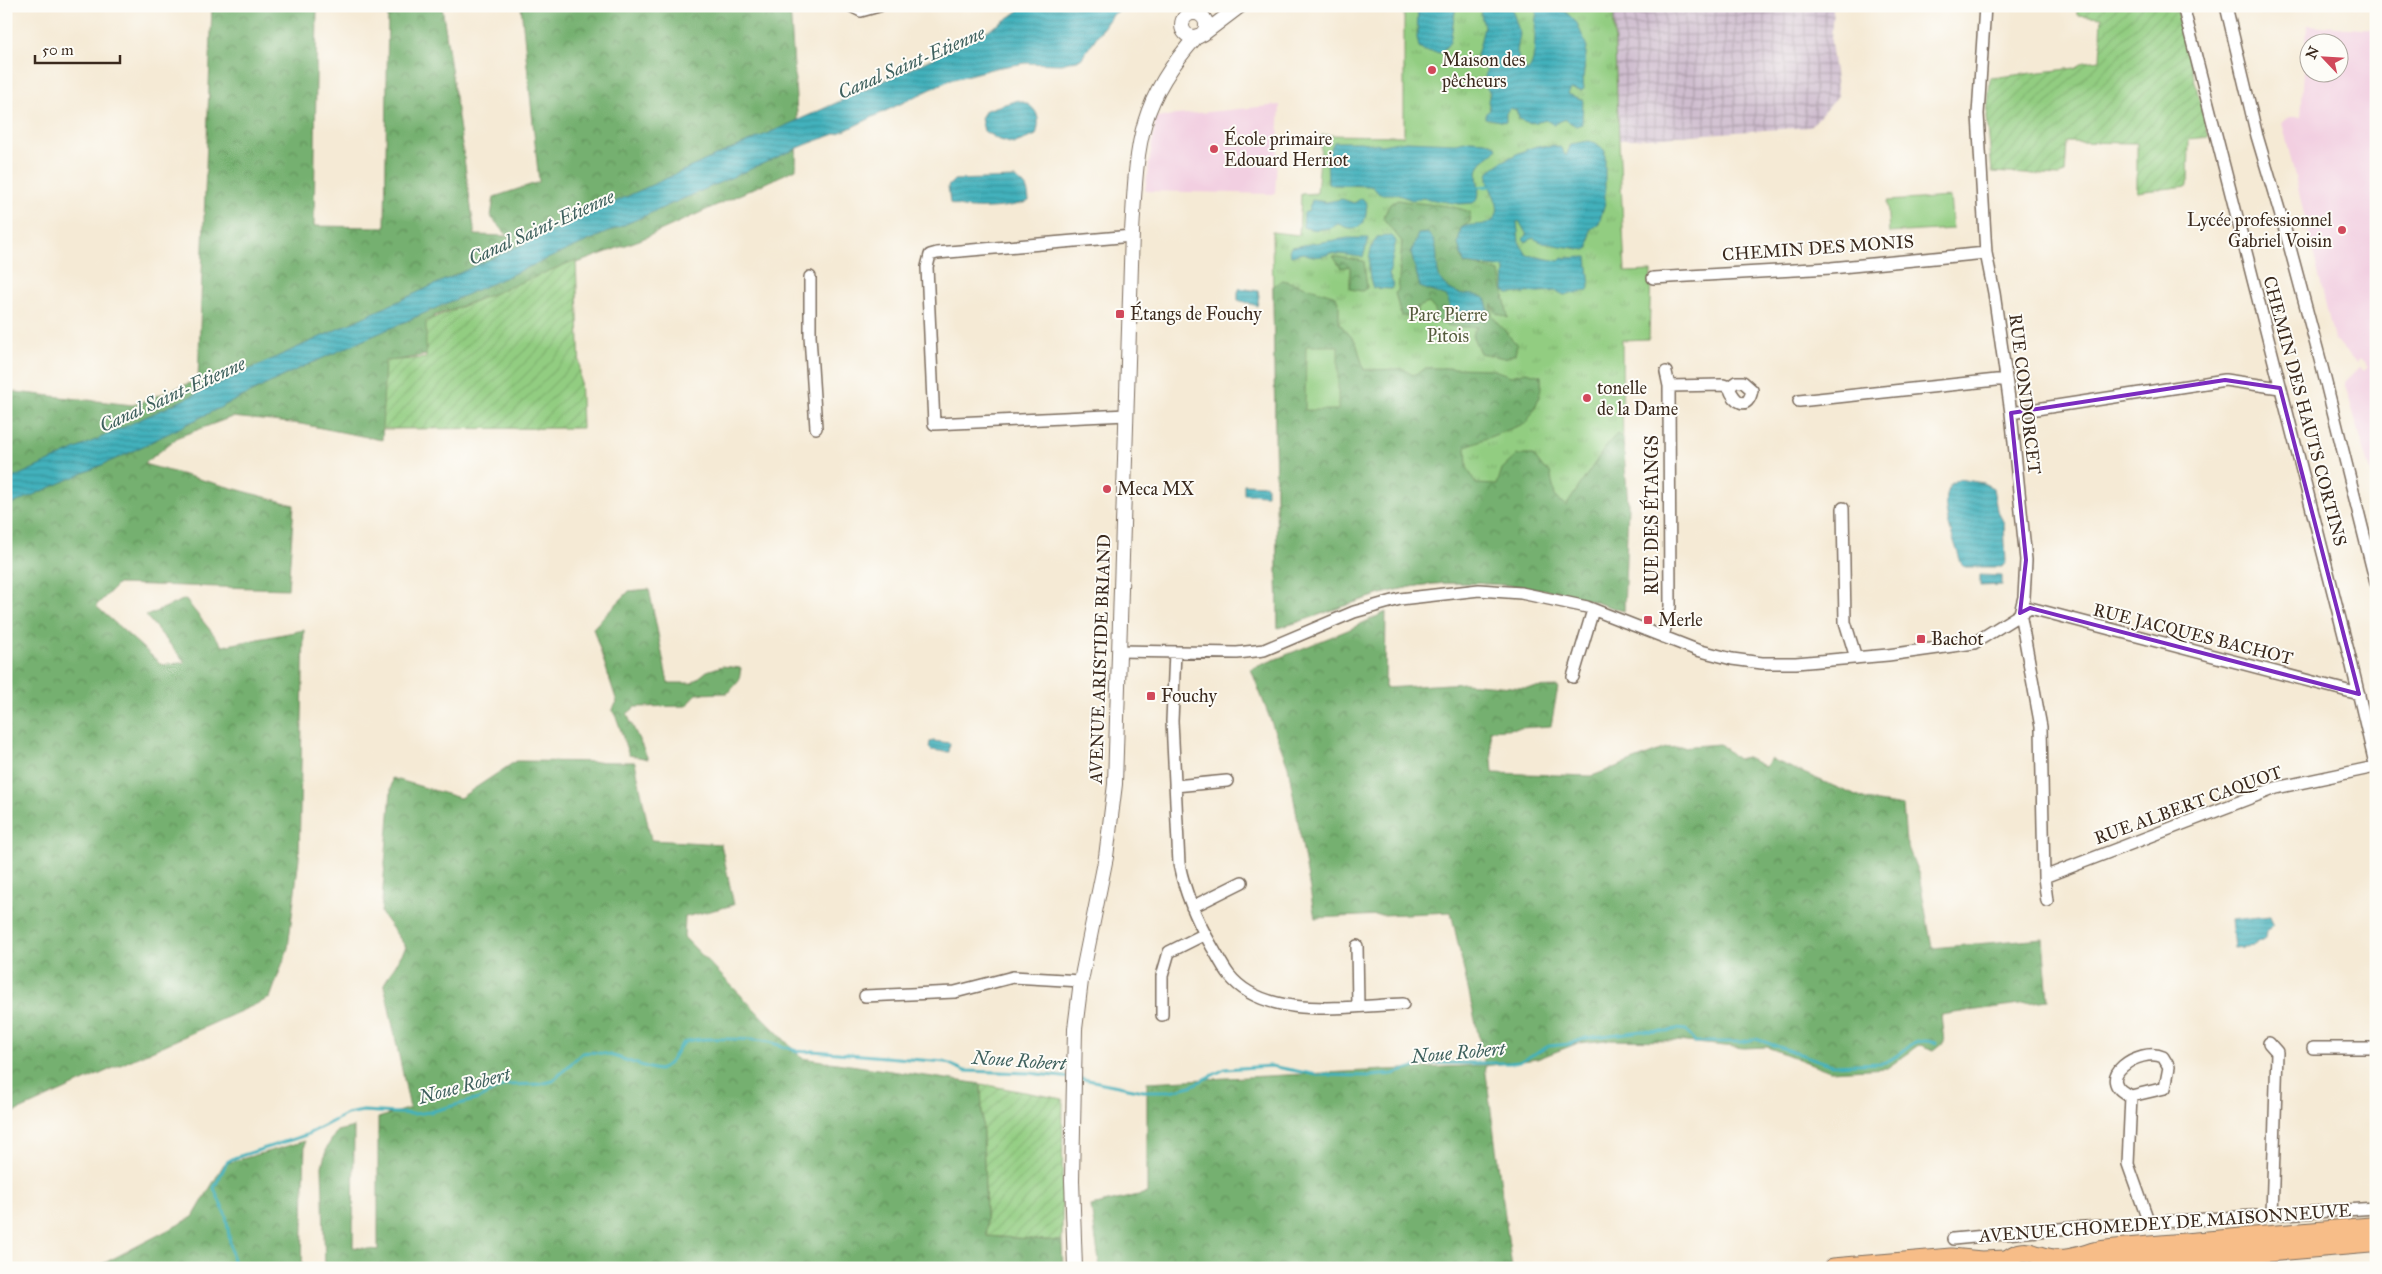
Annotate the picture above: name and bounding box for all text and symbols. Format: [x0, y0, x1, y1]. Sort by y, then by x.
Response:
water label: Canal Saint-Etienne [834, 21, 989, 104]
scale bar [35, 32, 120, 64]
north arrow [2300, 32, 2350, 82]
text: 50 m [42, 41, 74, 59]
text: N [2302, 44, 2323, 62]
place label: Maison des pêcheurs [1441, 49, 1526, 92]
marker: Maison des pêcheurs [1426, 64, 1438, 76]
place label: École primaire Edouard Herriot [1224, 126, 1349, 171]
marker: École primaire Edouard Herriot [1208, 143, 1220, 155]
water label: Canal Saint-Etienne [465, 185, 619, 270]
place label: Lycée professionnel Gabriel Voisin [2187, 209, 2332, 252]
marker: Lycée professionnel Gabriel Voisin [2336, 224, 2348, 236]
street label: CHEMIN DES MONIS [1721, 230, 1915, 266]
street label: CHEMIN DES HAUTS CORTINS [2258, 274, 2352, 548]
place label: Étangs de Fouchy [1130, 301, 1262, 326]
park label: Parc Pierre Pitois [1408, 304, 1488, 347]
marker: Étangs de Fouchy [1114, 308, 1126, 320]
street label: RUE CONDORCET [2004, 312, 2046, 476]
water label: Canal Saint-Etienne [96, 352, 250, 437]
place label: tonelle de la Dame [1597, 377, 1678, 420]
marker: tonelle de la Dame [1581, 392, 1593, 404]
street label: RUE DES ÉTANGS [1639, 435, 1663, 595]
place label: Meca MX [1117, 478, 1195, 500]
marker: Meca MX [1101, 483, 1113, 495]
street label: AVENUE ARISTIDE BRIAND [1085, 534, 1115, 785]
street label: RUE JACQUES BACHOT [2090, 598, 2295, 670]
place label: Merle [1658, 609, 1703, 631]
marker: Merle [1642, 614, 1654, 626]
place label: Bachot [1931, 628, 1984, 650]
marker: Bachot [1915, 633, 1927, 645]
place label: Fouchy [1161, 685, 1217, 707]
marker: Fouchy [1145, 690, 1157, 702]
street label: RUE ALBERT CAQUOT [2091, 761, 2285, 849]
water label: Noue Robert [1409, 1037, 1507, 1068]
water label: Noue Robert [970, 1046, 1068, 1075]
water label: Noue Robert [415, 1062, 514, 1109]
street label: AVENUE CHOMEDEY DE MAISONNEUVE [1977, 1199, 2352, 1247]

